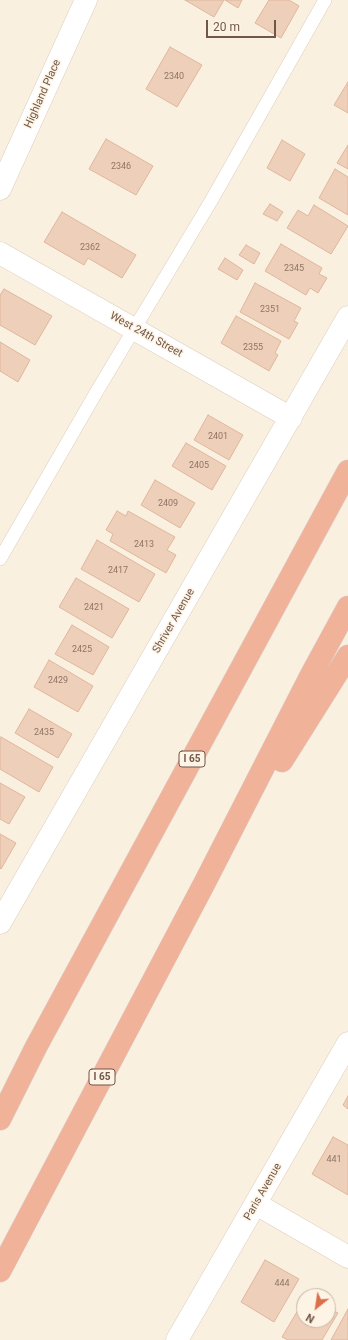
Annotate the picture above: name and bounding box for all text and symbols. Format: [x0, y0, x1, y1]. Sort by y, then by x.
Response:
scale bar [208, 12, 278, 38]
text: 20 m [213, 20, 240, 34]
street label: Highland Place [22, 58, 64, 130]
house number: 2340 [164, 72, 184, 82]
house number: 2346 [111, 162, 131, 172]
house number: 2362 [80, 243, 100, 253]
house number: 2345 [284, 264, 304, 274]
house number: 2351 [260, 305, 280, 315]
street label: West 24th Street [107, 310, 185, 360]
house number: 2355 [243, 343, 263, 353]
house number: 2401 [208, 432, 228, 442]
house number: 2405 [189, 461, 209, 471]
house number: 2409 [158, 499, 178, 509]
house number: 2413 [134, 540, 154, 550]
house number: 2417 [108, 566, 128, 576]
street label: Shriver Avenue [150, 586, 198, 656]
house number: 2421 [84, 603, 104, 613]
house number: 2425 [72, 645, 92, 655]
house number: 2429 [48, 676, 68, 686]
house number: 2435 [34, 728, 54, 738]
road number: I 65 [179, 751, 205, 767]
road number: I 65 [89, 1069, 115, 1085]
house number: 441 [326, 1155, 342, 1165]
street label: Paris Avenue [241, 1161, 285, 1223]
house number: 444 [274, 1279, 290, 1289]
north arrow [296, 1288, 336, 1328]
text: N [304, 1310, 317, 1326]

